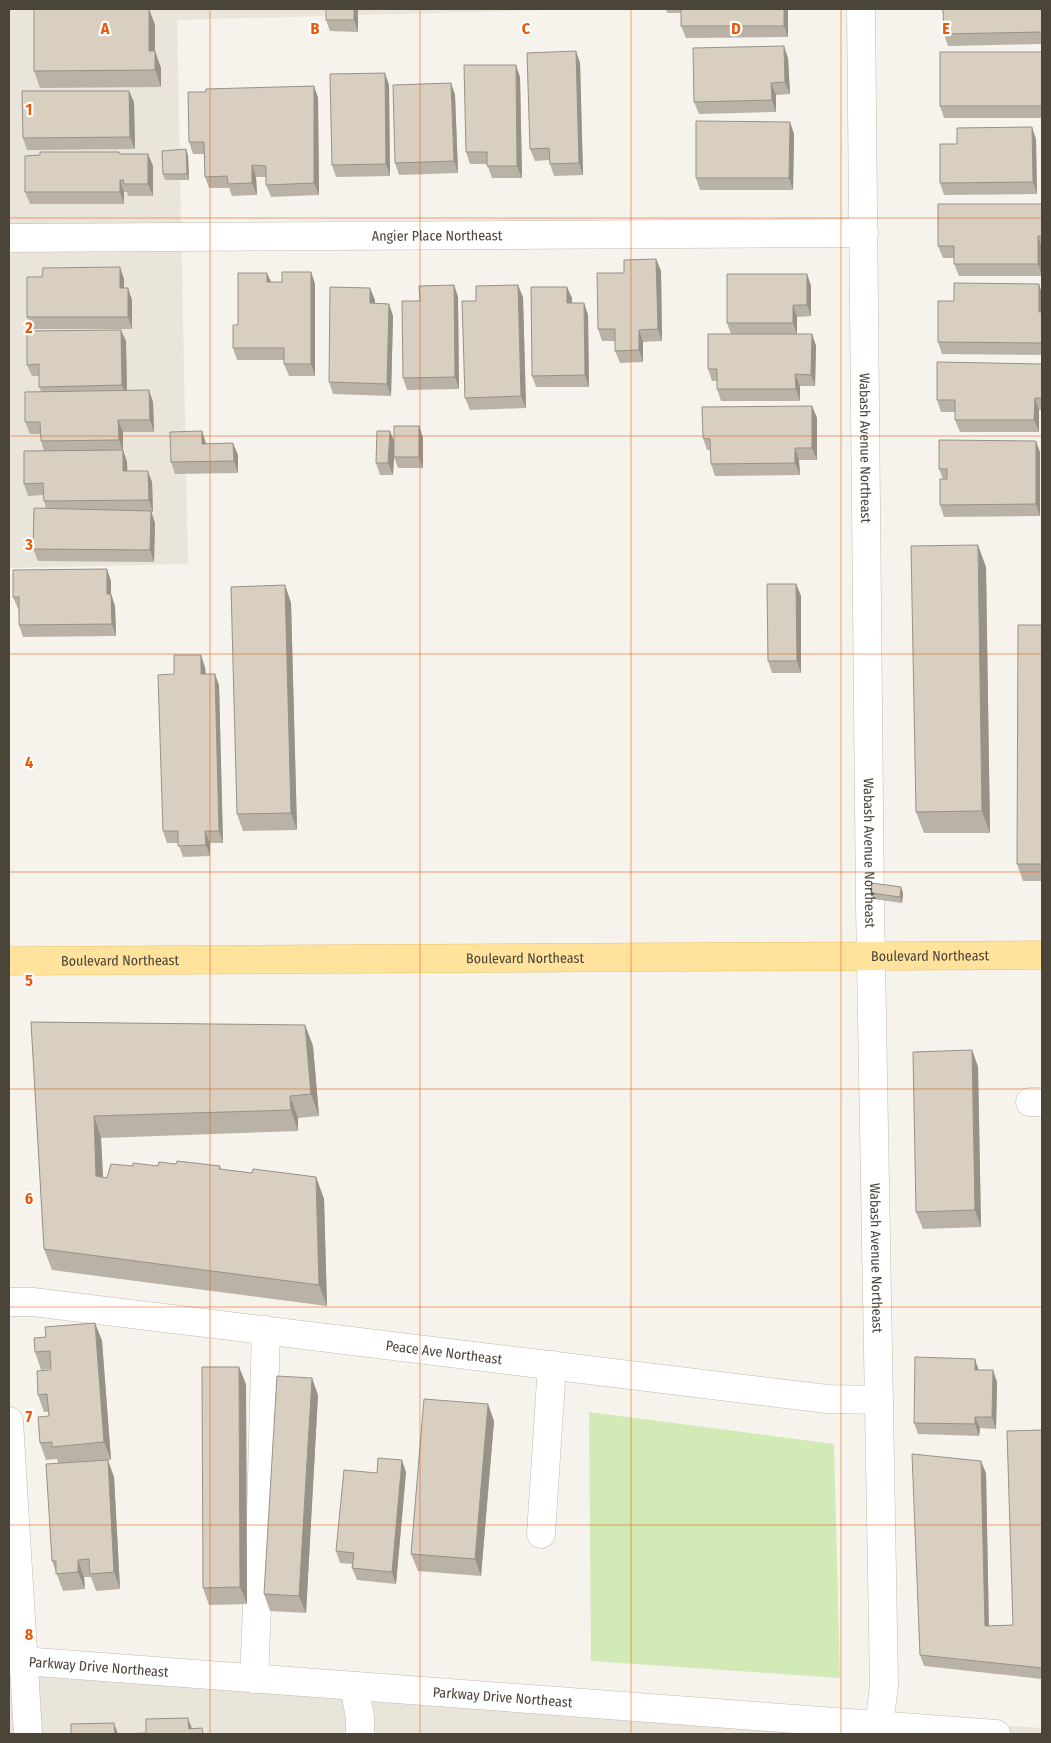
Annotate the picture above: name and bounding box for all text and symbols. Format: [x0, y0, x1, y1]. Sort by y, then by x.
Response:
text: A [100, 19, 110, 38]
text: B [311, 19, 320, 38]
text: C [522, 19, 531, 38]
text: D [731, 19, 741, 38]
text: E [942, 19, 950, 38]
text: 1 [26, 100, 32, 119]
street label: Angier Place Northeast [372, 227, 503, 244]
text: 2 [24, 318, 33, 337]
street label: Wabash Avenue Northeast [856, 373, 875, 523]
text: 3 [24, 535, 33, 554]
text: 4 [25, 753, 33, 772]
street label: Wabash Avenue Northeast [860, 778, 879, 929]
street label: Boulevard Northeast [871, 947, 989, 964]
street label: Boulevard Northeast [466, 949, 584, 967]
street label: Boulevard Northeast [61, 952, 179, 969]
text: 5 [25, 971, 33, 990]
street label: Wabash Avenue Northeast [866, 1183, 886, 1333]
text: 6 [25, 1189, 33, 1208]
street label: Peace Ave Northeast [385, 1337, 504, 1368]
text: 7 [26, 1407, 33, 1426]
text: 8 [25, 1625, 34, 1644]
street label: Parkway Drive Northeast [28, 1653, 170, 1680]
street label: Parkway Drive Northeast [432, 1683, 573, 1711]

